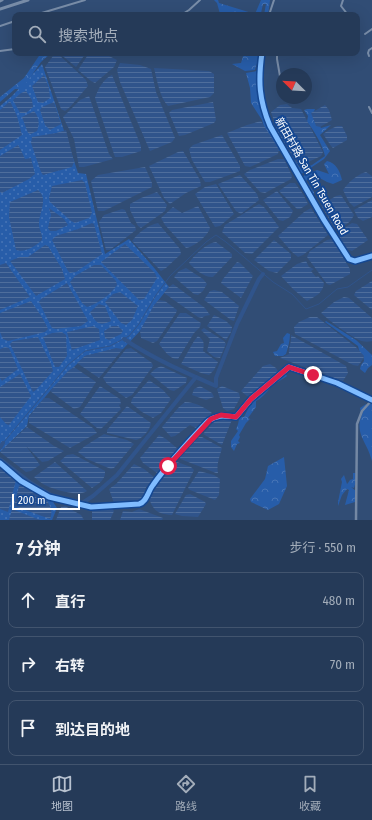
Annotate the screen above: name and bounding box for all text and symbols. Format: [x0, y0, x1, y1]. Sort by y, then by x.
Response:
search box [12, 12, 360, 56]
icon: search [26, 23, 48, 45]
text: 搜索地点 [58, 27, 118, 45]
north arrow [276, 68, 312, 104]
street label: 新田村路 San Tin Tsuen Road [273, 115, 351, 237]
route end [304, 366, 322, 384]
route start [159, 457, 177, 475]
scale bar [12, 492, 80, 511]
text: 200 m [18, 494, 45, 507]
text: 7 分钟 [16, 538, 61, 559]
text: 步行 · 550 m [289, 540, 356, 555]
icon: ahead [17, 589, 39, 611]
text: 直行 [55, 593, 85, 611]
text: 480 m [322, 593, 355, 608]
icon: right [17, 653, 39, 675]
text: 右转 [55, 657, 85, 675]
text: 70 m [330, 657, 355, 672]
icon: arrive [17, 717, 39, 739]
text: 到达目的地 [55, 721, 130, 739]
tab: 地图 [51, 773, 73, 813]
tab: 路线 [175, 773, 197, 813]
tab: 收藏 [299, 773, 321, 813]

